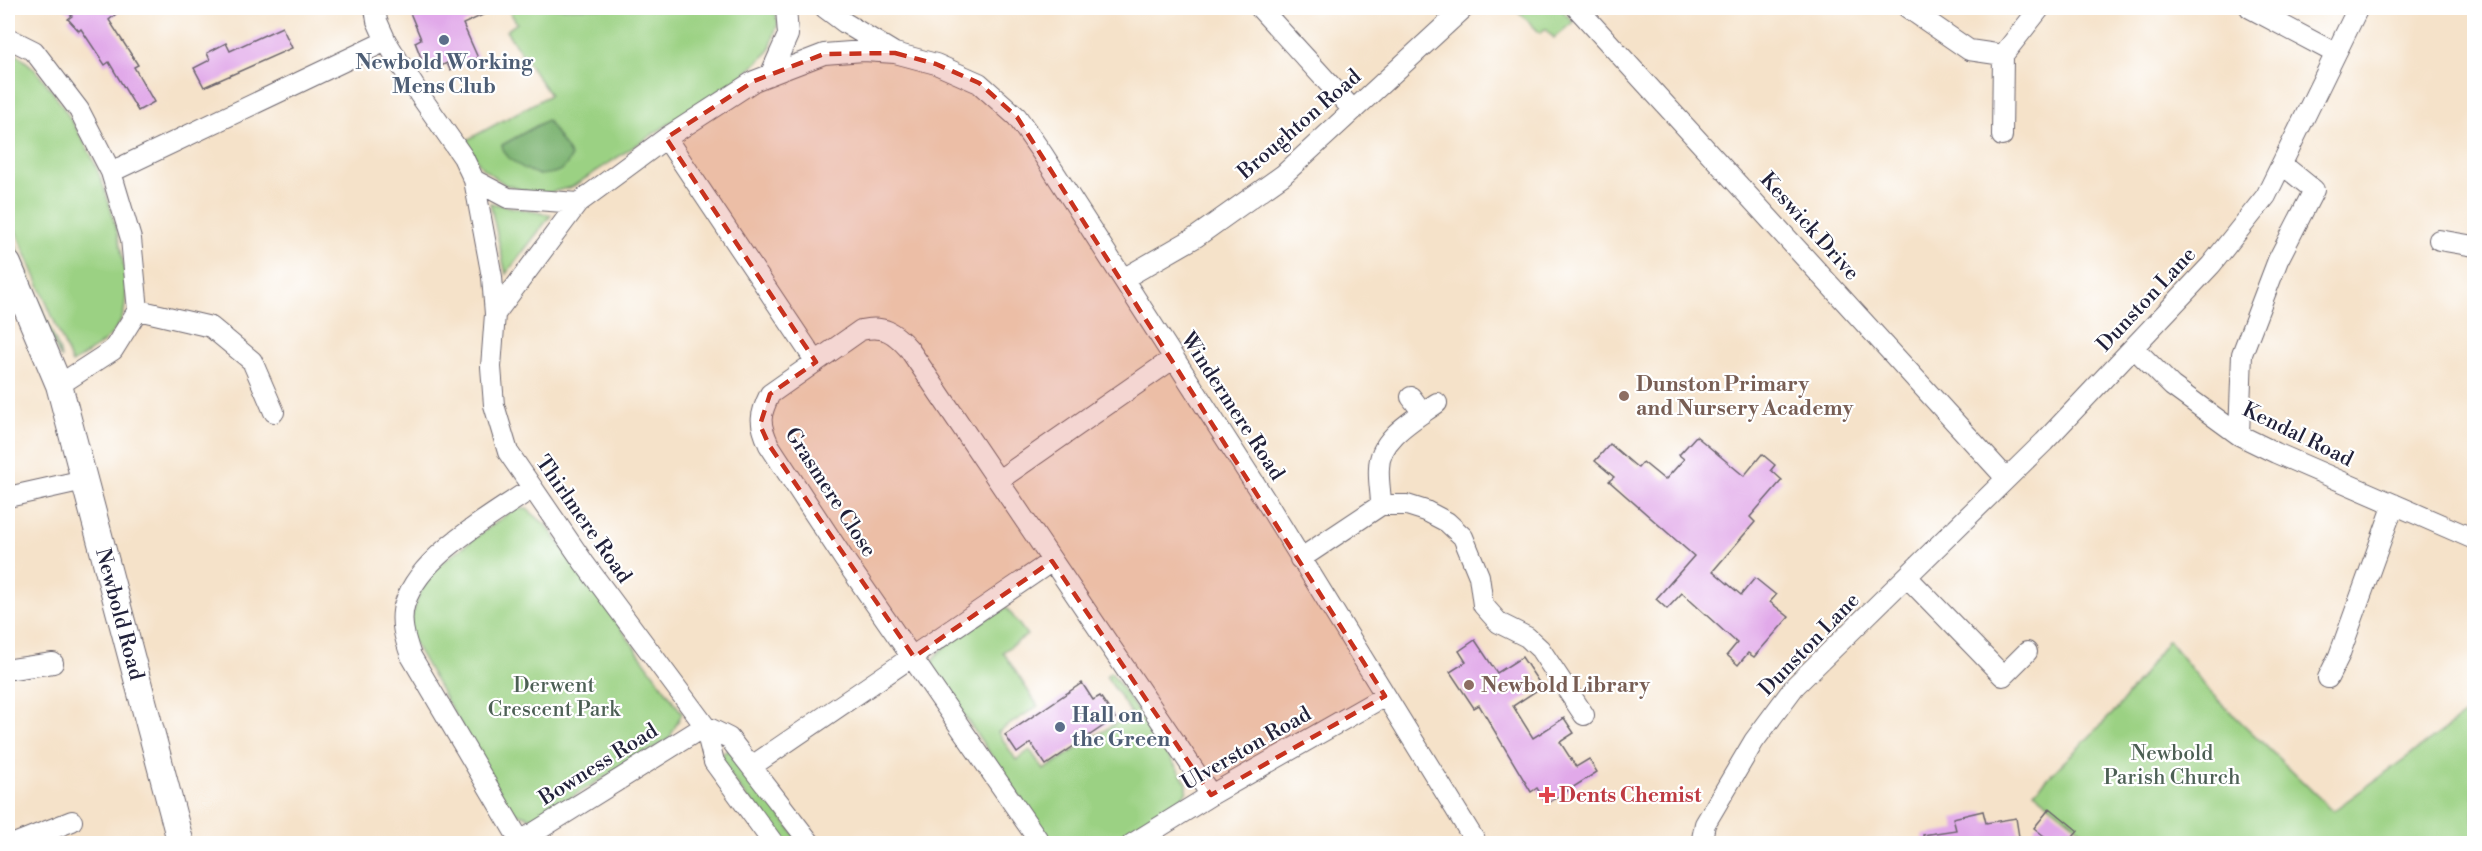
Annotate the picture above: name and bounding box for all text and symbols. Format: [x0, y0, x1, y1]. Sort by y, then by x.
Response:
marker: Newbold Working Mens Club [437, 33, 451, 47]
place label: Newbold Working Mens Club [355, 50, 534, 100]
street label: Broughton Road [1232, 64, 1367, 186]
street label: Keswick Drive [1754, 167, 1864, 286]
street label: Dunston Lane [2092, 242, 2202, 357]
street label: Windermere Road [1174, 327, 1290, 486]
place label: Dunston Primary and Nursery Academy [1636, 372, 1854, 422]
marker: Dunston Primary and Nursery Academy [1617, 389, 1631, 403]
street label: Kendal Road [2238, 397, 2357, 473]
street label: Grasmere Close [779, 423, 882, 562]
street label: Thirlmere Road [529, 451, 637, 589]
street label: Newbold Road [89, 546, 149, 683]
street label: Dunston Lane [1754, 588, 1865, 702]
park label: Derwent Crescent Park [488, 673, 621, 723]
place label: Newbold Library [1481, 673, 1650, 699]
marker: Newbold Library [1462, 678, 1476, 692]
street label: Ulverston Road [1177, 701, 1316, 797]
place label: Hall on the Green [1072, 703, 1170, 753]
street label: Bowness Road [533, 718, 663, 812]
marker: Hall on the Green [1053, 720, 1067, 734]
park label: Newbold Parish Church [2103, 741, 2241, 791]
place label: Dents Chemist [1559, 783, 1702, 809]
marker: Dents Chemist [1540, 788, 1554, 802]

